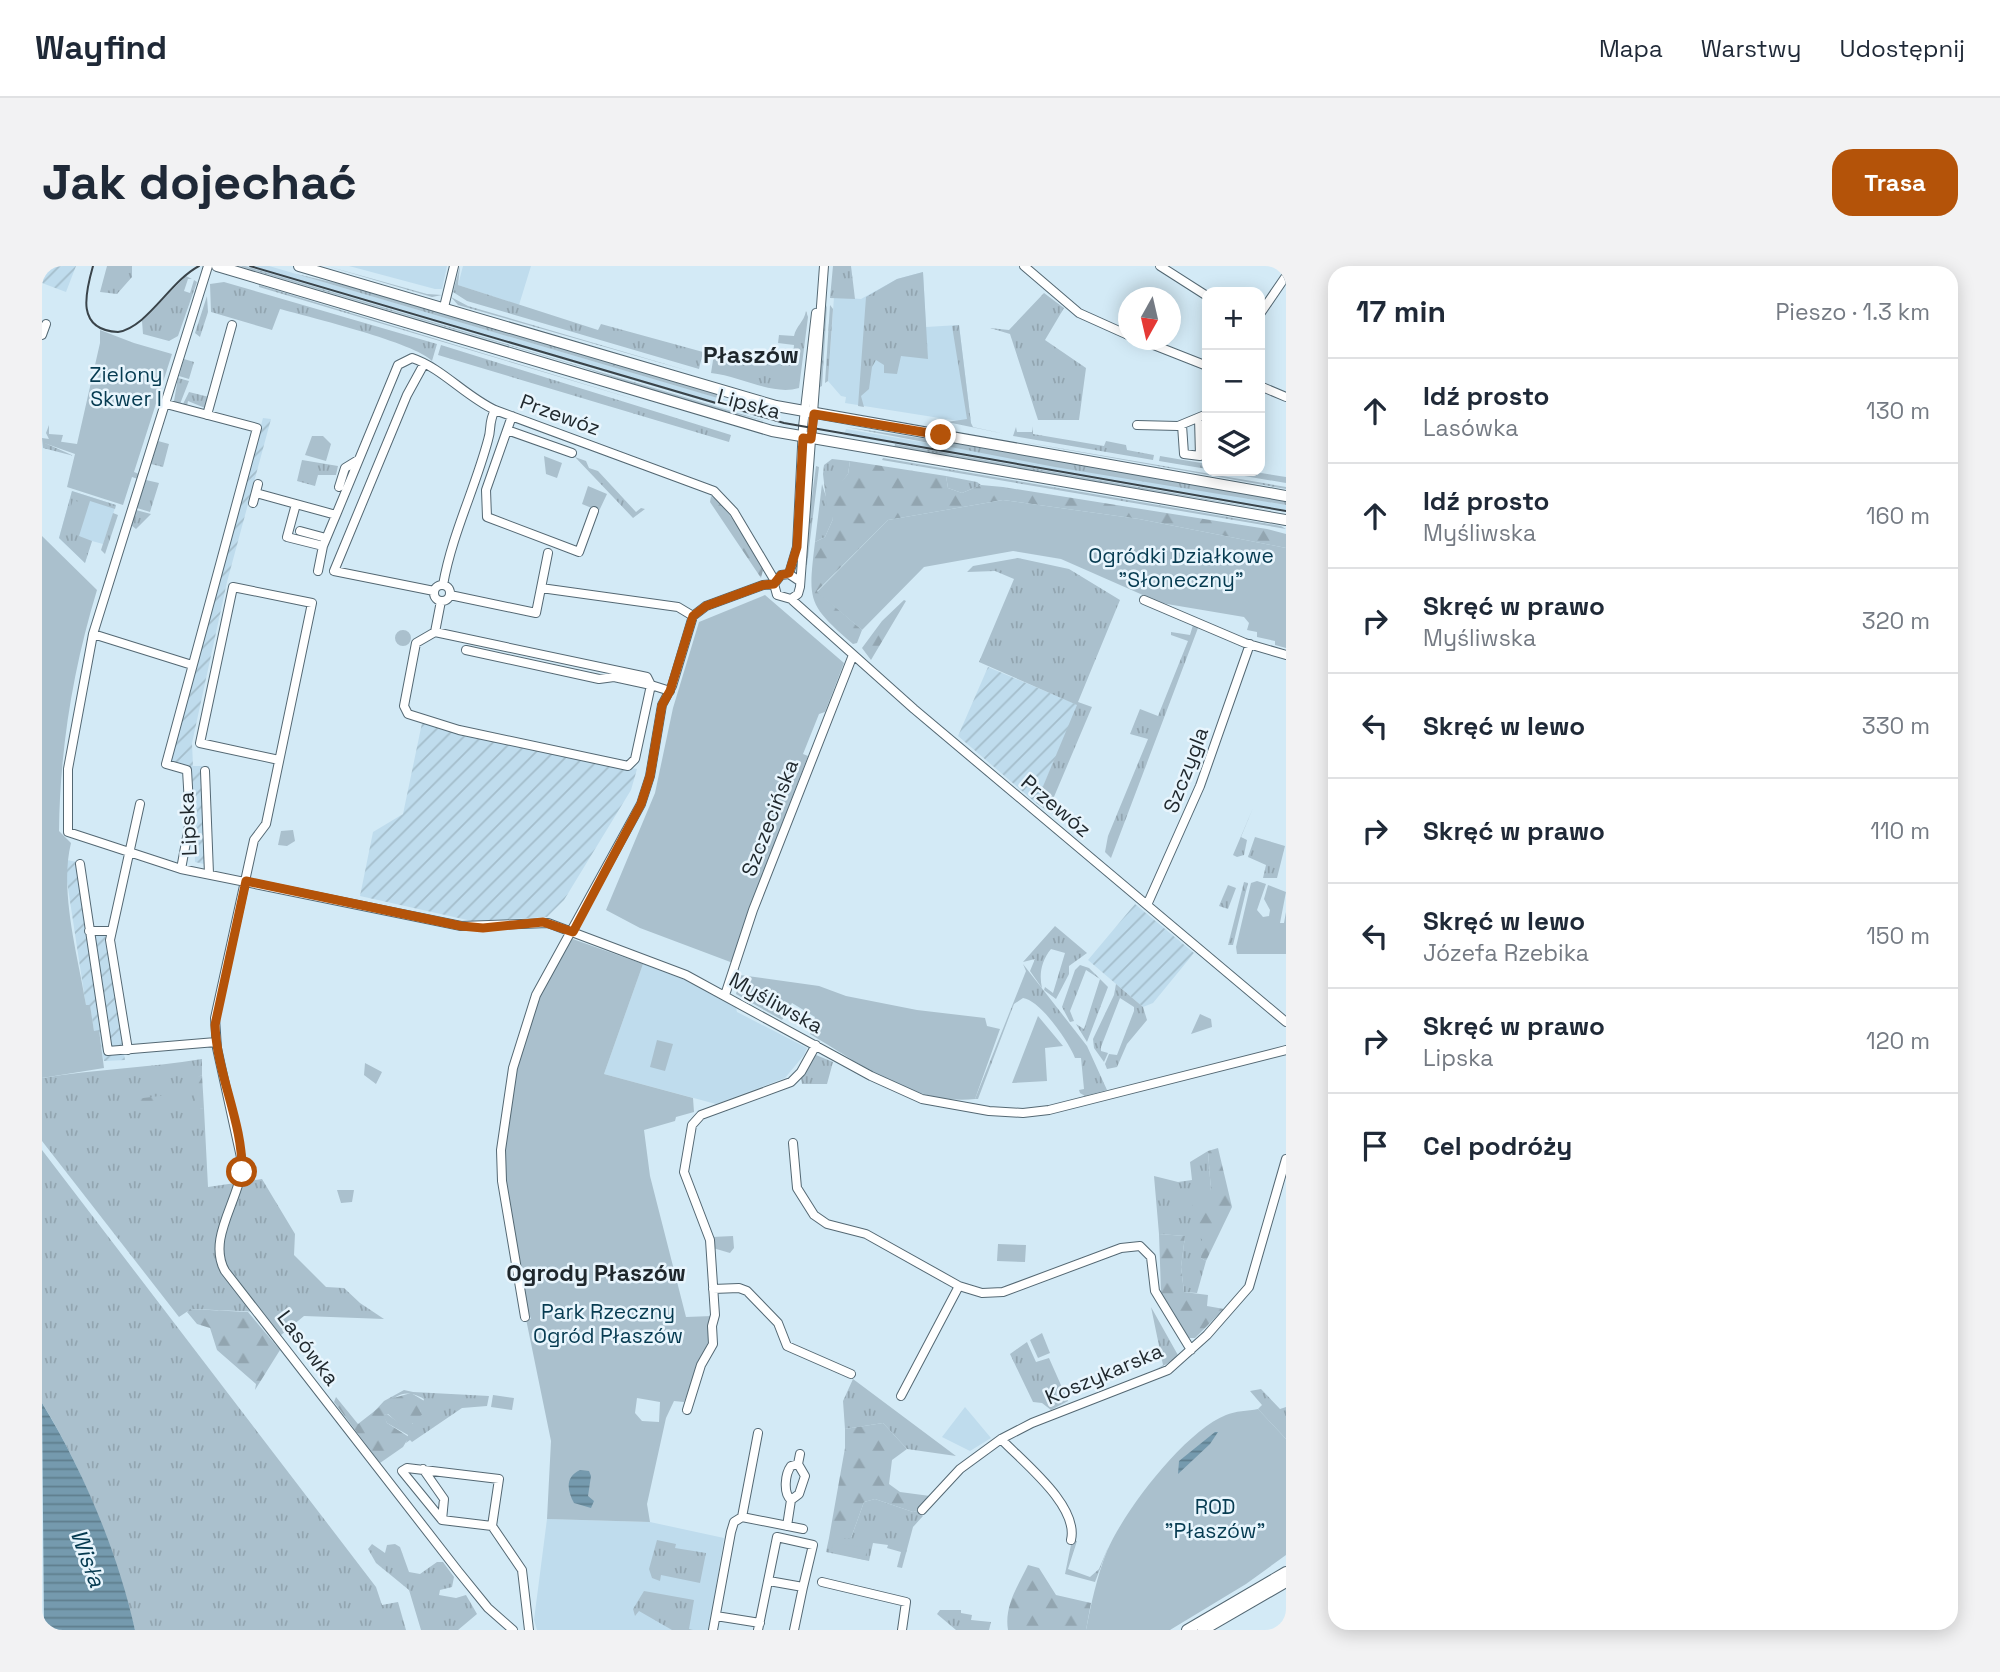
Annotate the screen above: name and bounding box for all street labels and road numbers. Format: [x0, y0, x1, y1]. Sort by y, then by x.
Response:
street label: Lipska [715, 382, 784, 425]
street label: Przewóz [516, 388, 604, 441]
street label: Szczygla [1157, 723, 1214, 817]
street label: Szczecińska [735, 755, 804, 880]
street label: Przewóz [1016, 768, 1097, 843]
street label: Lipska [172, 791, 203, 857]
street label: Myśliwska [725, 966, 828, 1039]
street label: Lasówka [271, 1305, 345, 1391]
street label: Koszykarska [1041, 1337, 1167, 1410]

